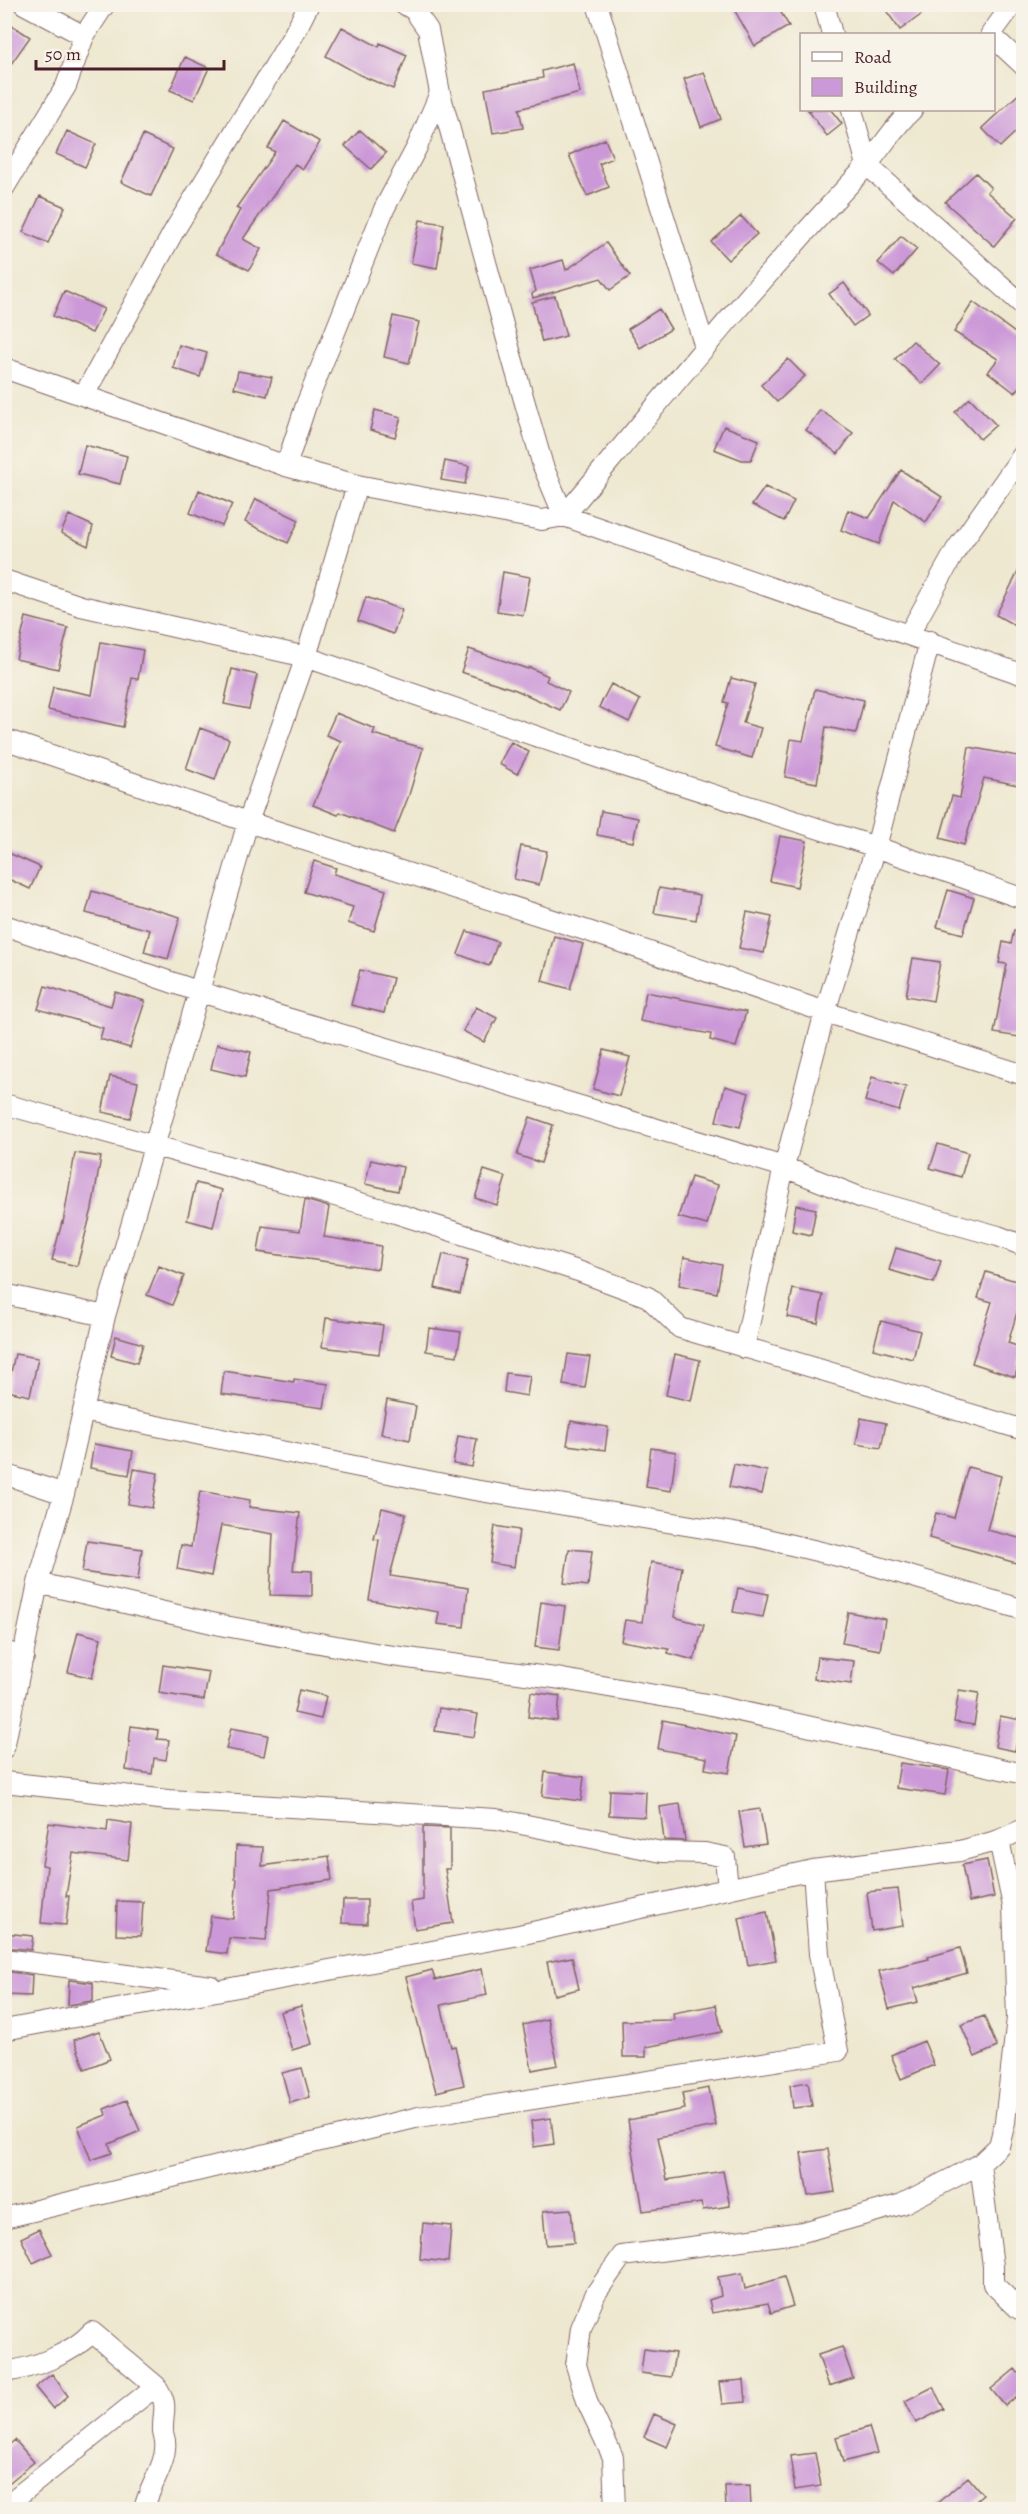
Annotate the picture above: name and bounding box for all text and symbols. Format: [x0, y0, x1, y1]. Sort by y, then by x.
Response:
scale bar [36, 33, 224, 71]
legend [800, 33, 995, 111]
text: 50 m [45, 42, 81, 66]
text: Road [854, 45, 892, 69]
text: Building [854, 75, 918, 99]

